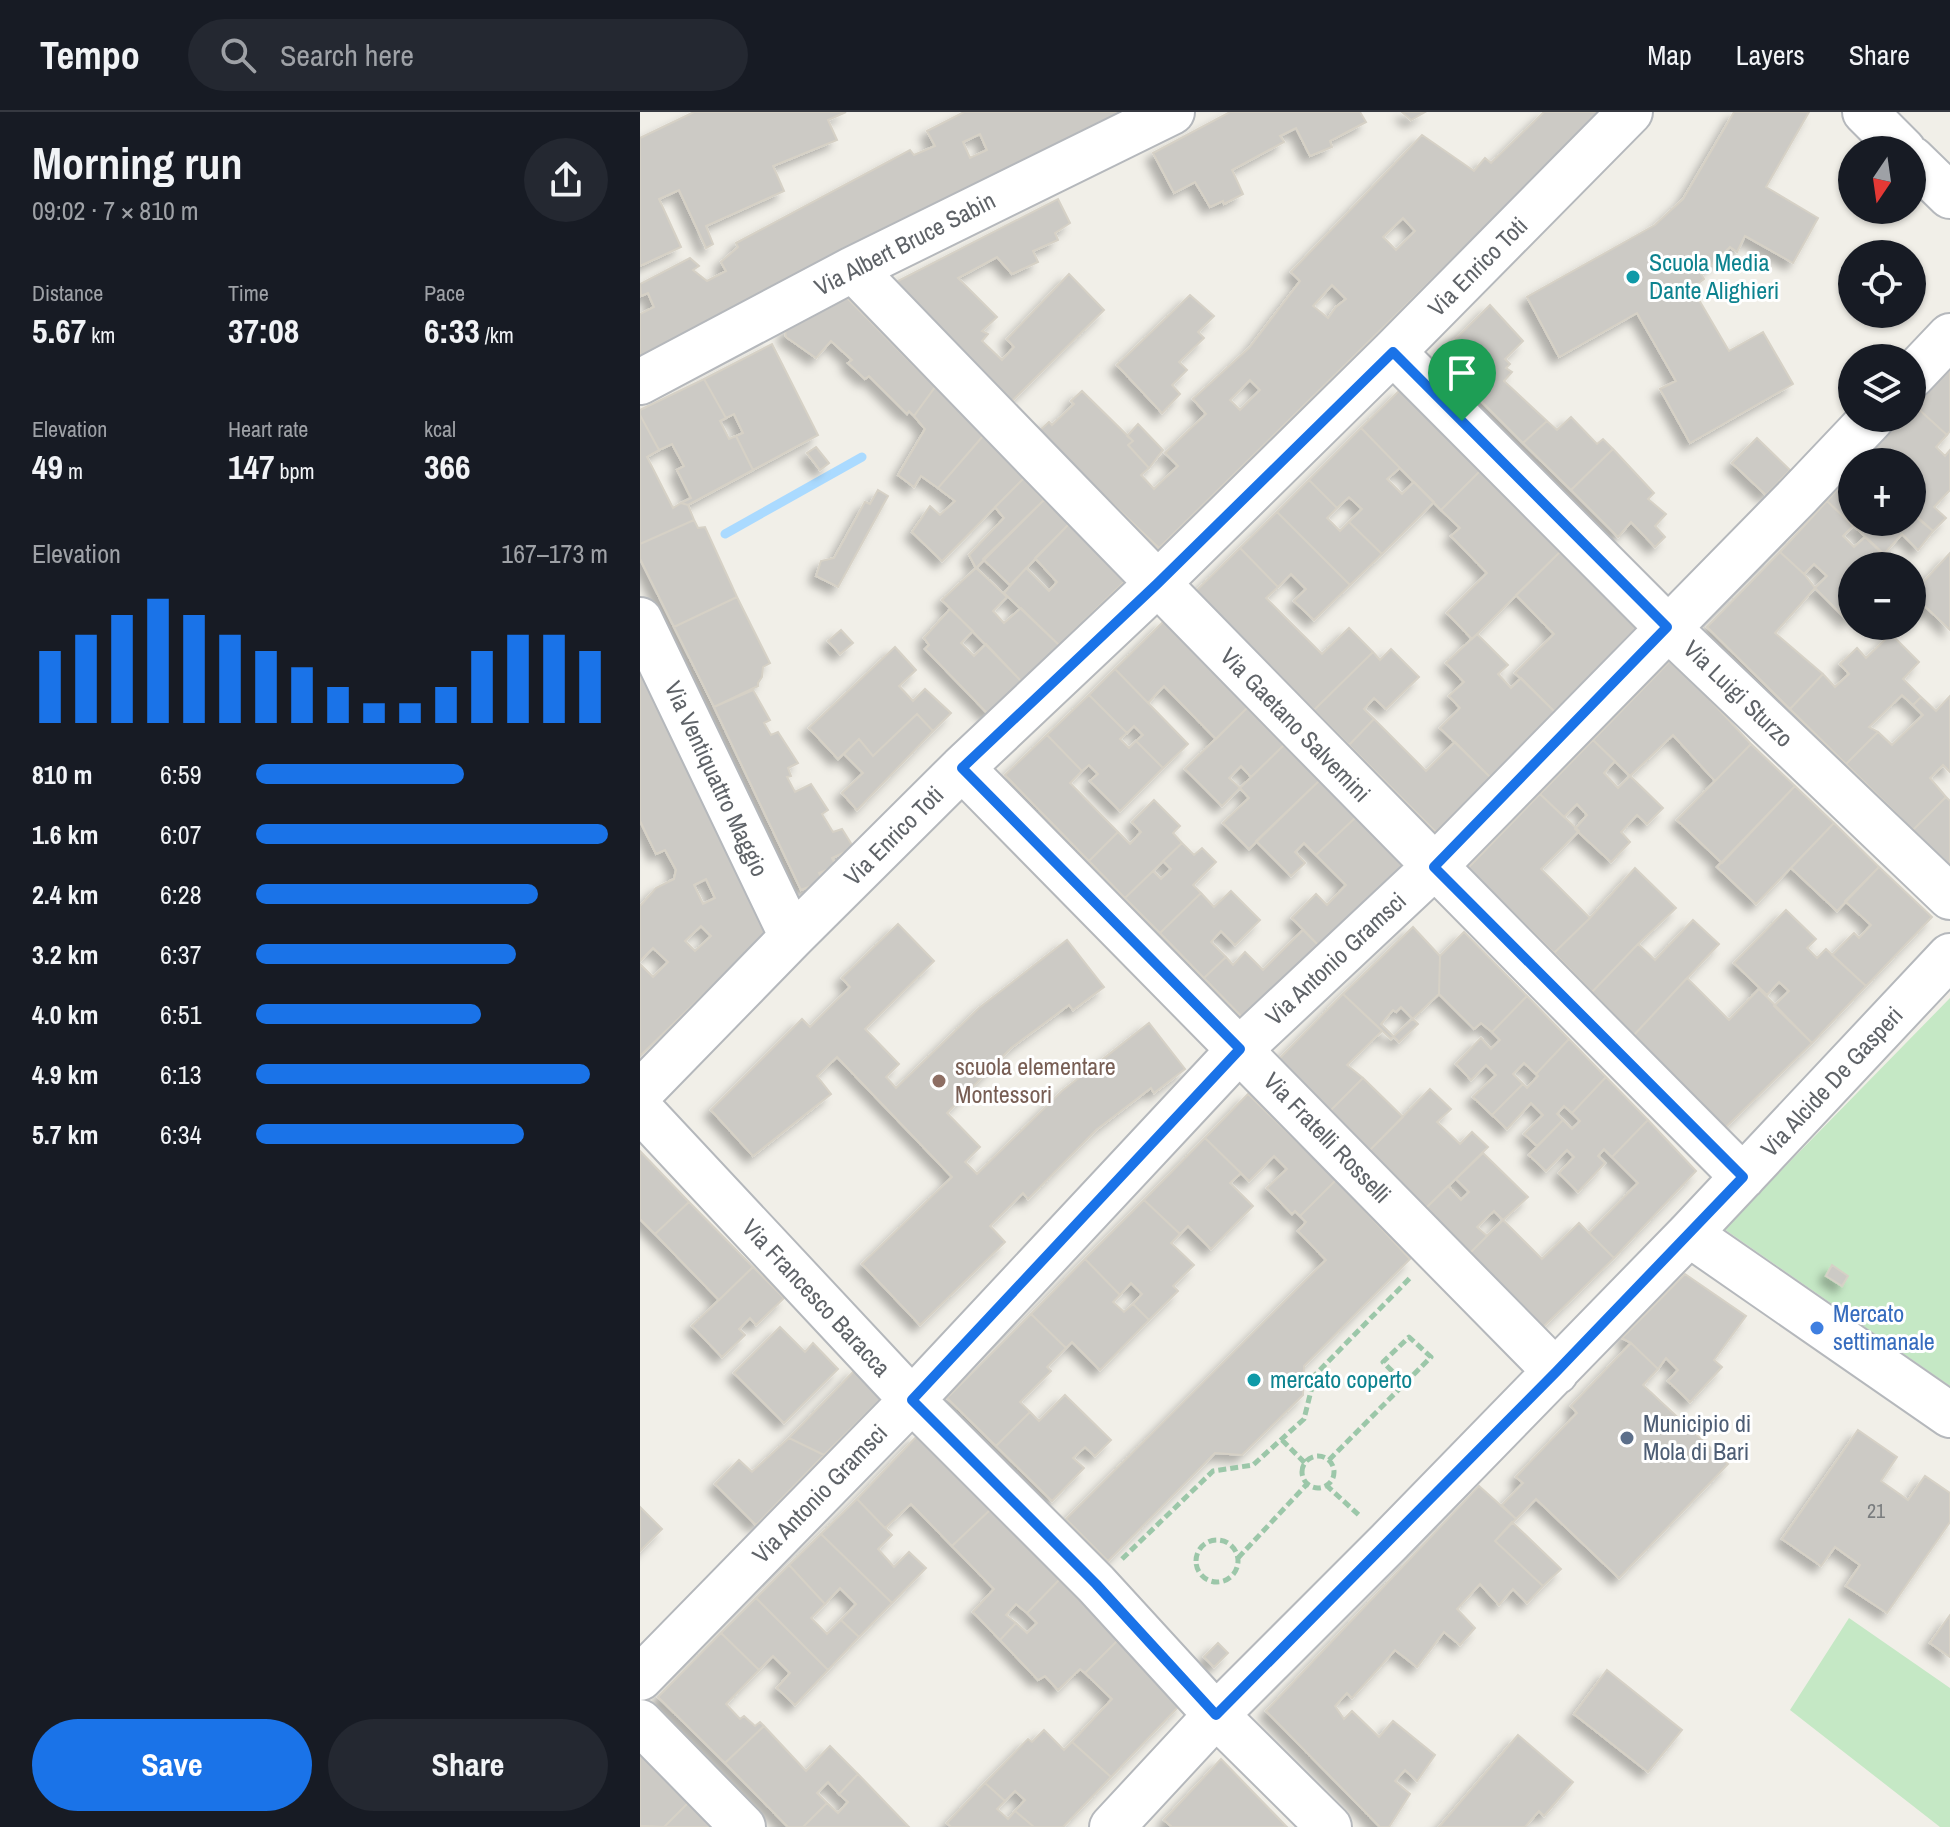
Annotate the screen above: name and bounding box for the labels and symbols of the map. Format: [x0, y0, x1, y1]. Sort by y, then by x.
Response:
north arrow [1838, 136, 1926, 224]
street label: Via Albert Bruce Sabin [809, 184, 1000, 302]
street label: Via Enrico Toti [1421, 210, 1534, 323]
place label: Scuola Media Dante Alighieri [1649, 246, 1779, 306]
marker: Scuola Media Dante Alighieri [1624, 268, 1642, 286]
pin [1428, 339, 1496, 421]
street label: Via Luigi Sturzo [1677, 633, 1800, 754]
street label: Via Gaetano Salvemini [1214, 640, 1378, 808]
street label: Via Ventiquattro Maggio [658, 676, 776, 881]
street label: Via Enrico Toti [837, 779, 950, 892]
street label: Via Antonio Gramsci [1258, 885, 1413, 1032]
street label: Via Alcide De Gasperi [1753, 999, 1909, 1163]
place label: scuola elementare Montessori [955, 1050, 1116, 1110]
street label: Via Fratelli Rosselli [1257, 1065, 1398, 1210]
marker: scuola elementare Montessori [930, 1072, 948, 1090]
street label: Via Francesco Baracca [735, 1212, 898, 1383]
place label: Mercato settimanale [1833, 1297, 1935, 1357]
marker: Mercato settimanale [1808, 1319, 1826, 1337]
place label: mercato coperto [1270, 1363, 1412, 1395]
marker: mercato coperto [1245, 1371, 1263, 1389]
place label: Municipio di Mola di Bari [1643, 1407, 1751, 1467]
street label: Via Antonio Gramsci [745, 1417, 894, 1570]
marker: Municipio di Mola di Bari [1618, 1429, 1636, 1447]
house number: 21 [1867, 1497, 1885, 1524]

